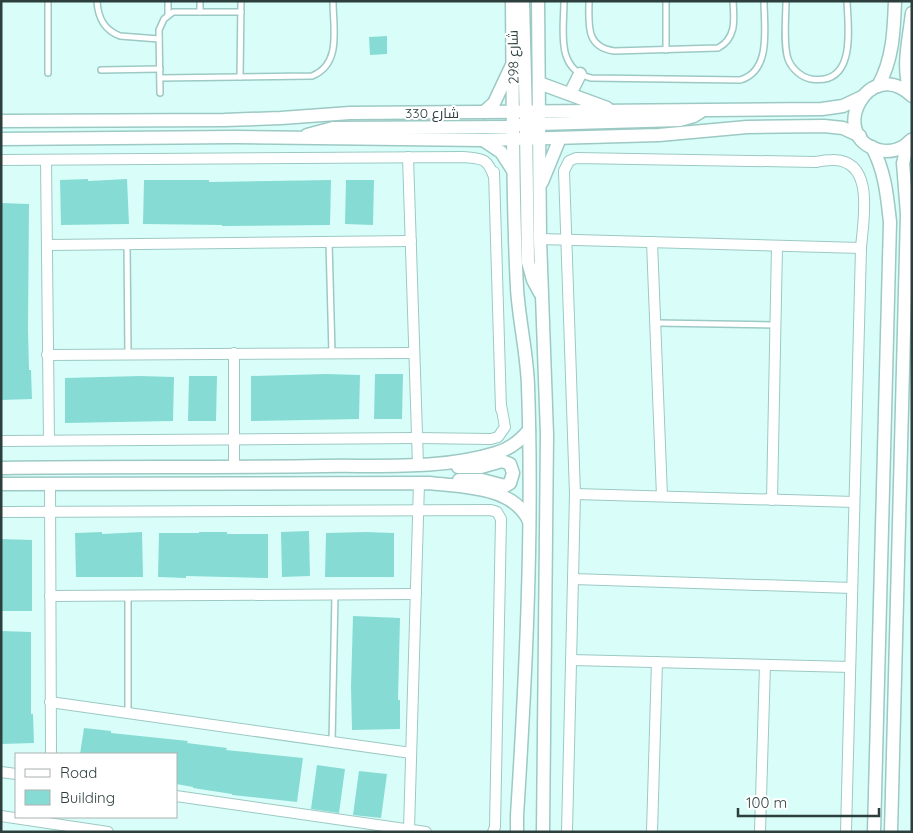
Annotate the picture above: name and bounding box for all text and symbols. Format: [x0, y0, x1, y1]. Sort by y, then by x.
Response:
street label: شارع 298 [504, 30, 522, 84]
street label: شارع 330 [405, 104, 459, 122]
legend [15, 753, 178, 818]
text: Road [60, 763, 97, 782]
scale bar [738, 786, 879, 818]
text: Building [60, 788, 115, 807]
text: 100 m [746, 793, 787, 812]

